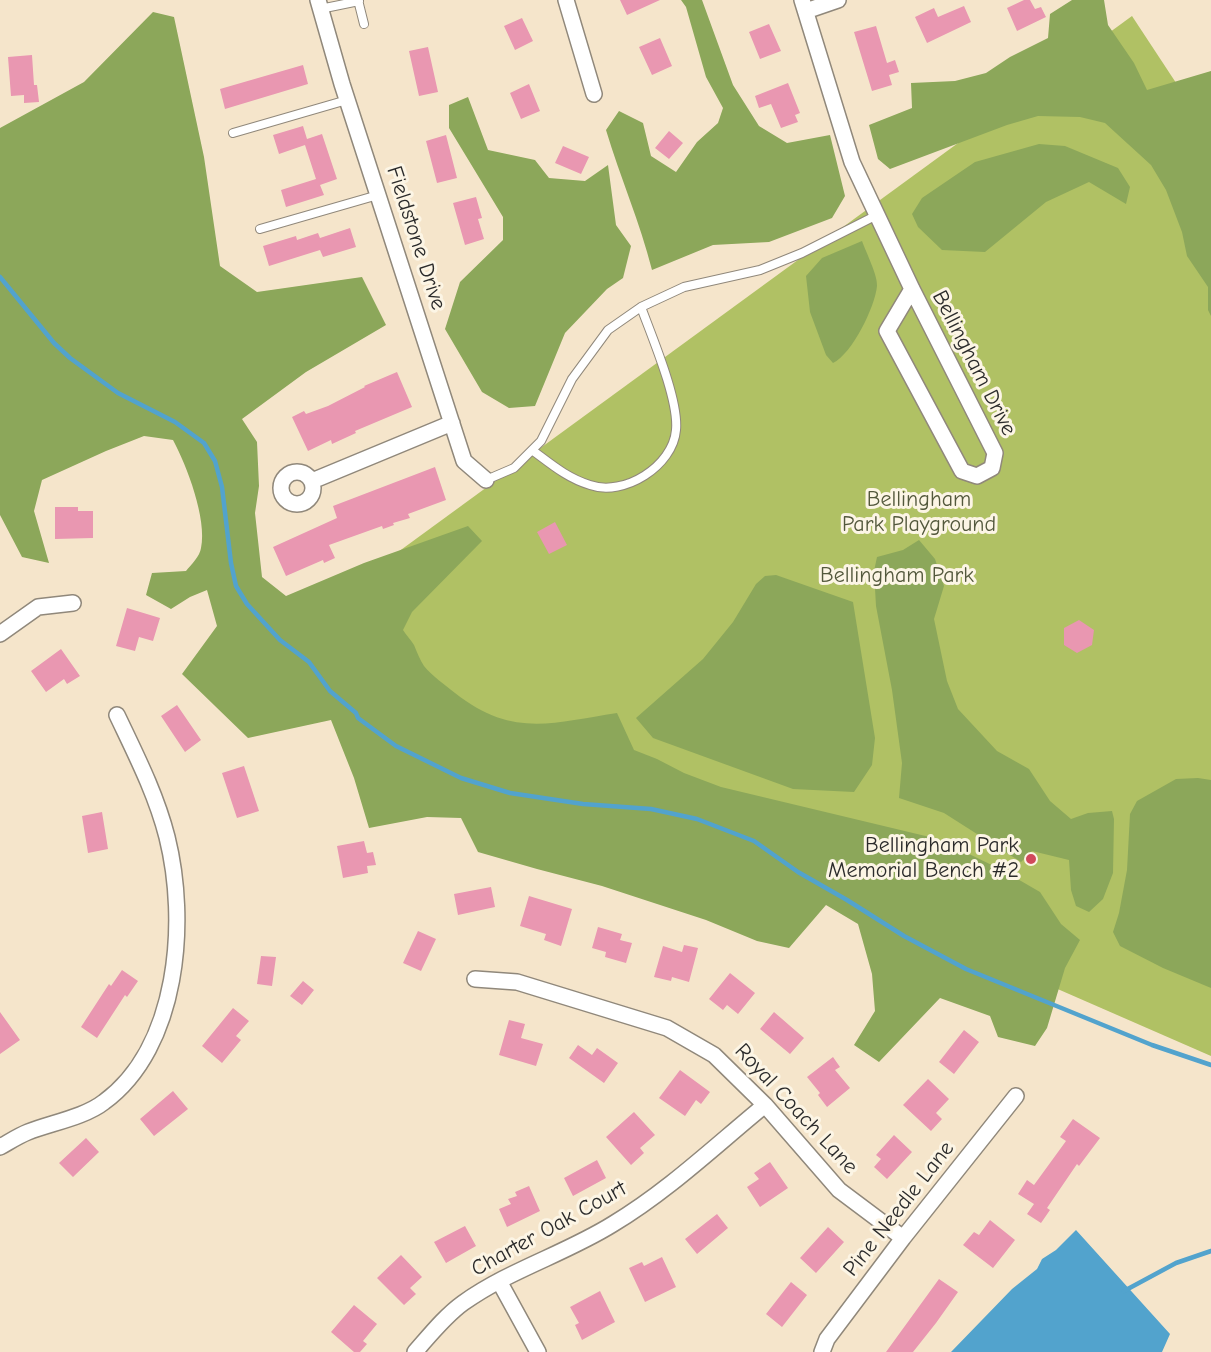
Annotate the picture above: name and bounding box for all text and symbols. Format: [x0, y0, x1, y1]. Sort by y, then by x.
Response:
street label: Fieldstone Drive [380, 163, 452, 313]
street label: Bellingham Drive [926, 286, 1022, 440]
park label: Bellingham Park Playground [842, 487, 996, 538]
park label: Bellingham Park [820, 563, 974, 589]
place label: Bellingham Park Memorial Bench #2 [828, 833, 1019, 884]
marker: Bellingham Park Memorial Bench #2 [1024, 852, 1038, 866]
street label: Royal Coach Lane [729, 1038, 863, 1180]
street label: Pine Needle Lane [838, 1136, 960, 1282]
street label: Charter Oak Court [467, 1176, 631, 1282]

